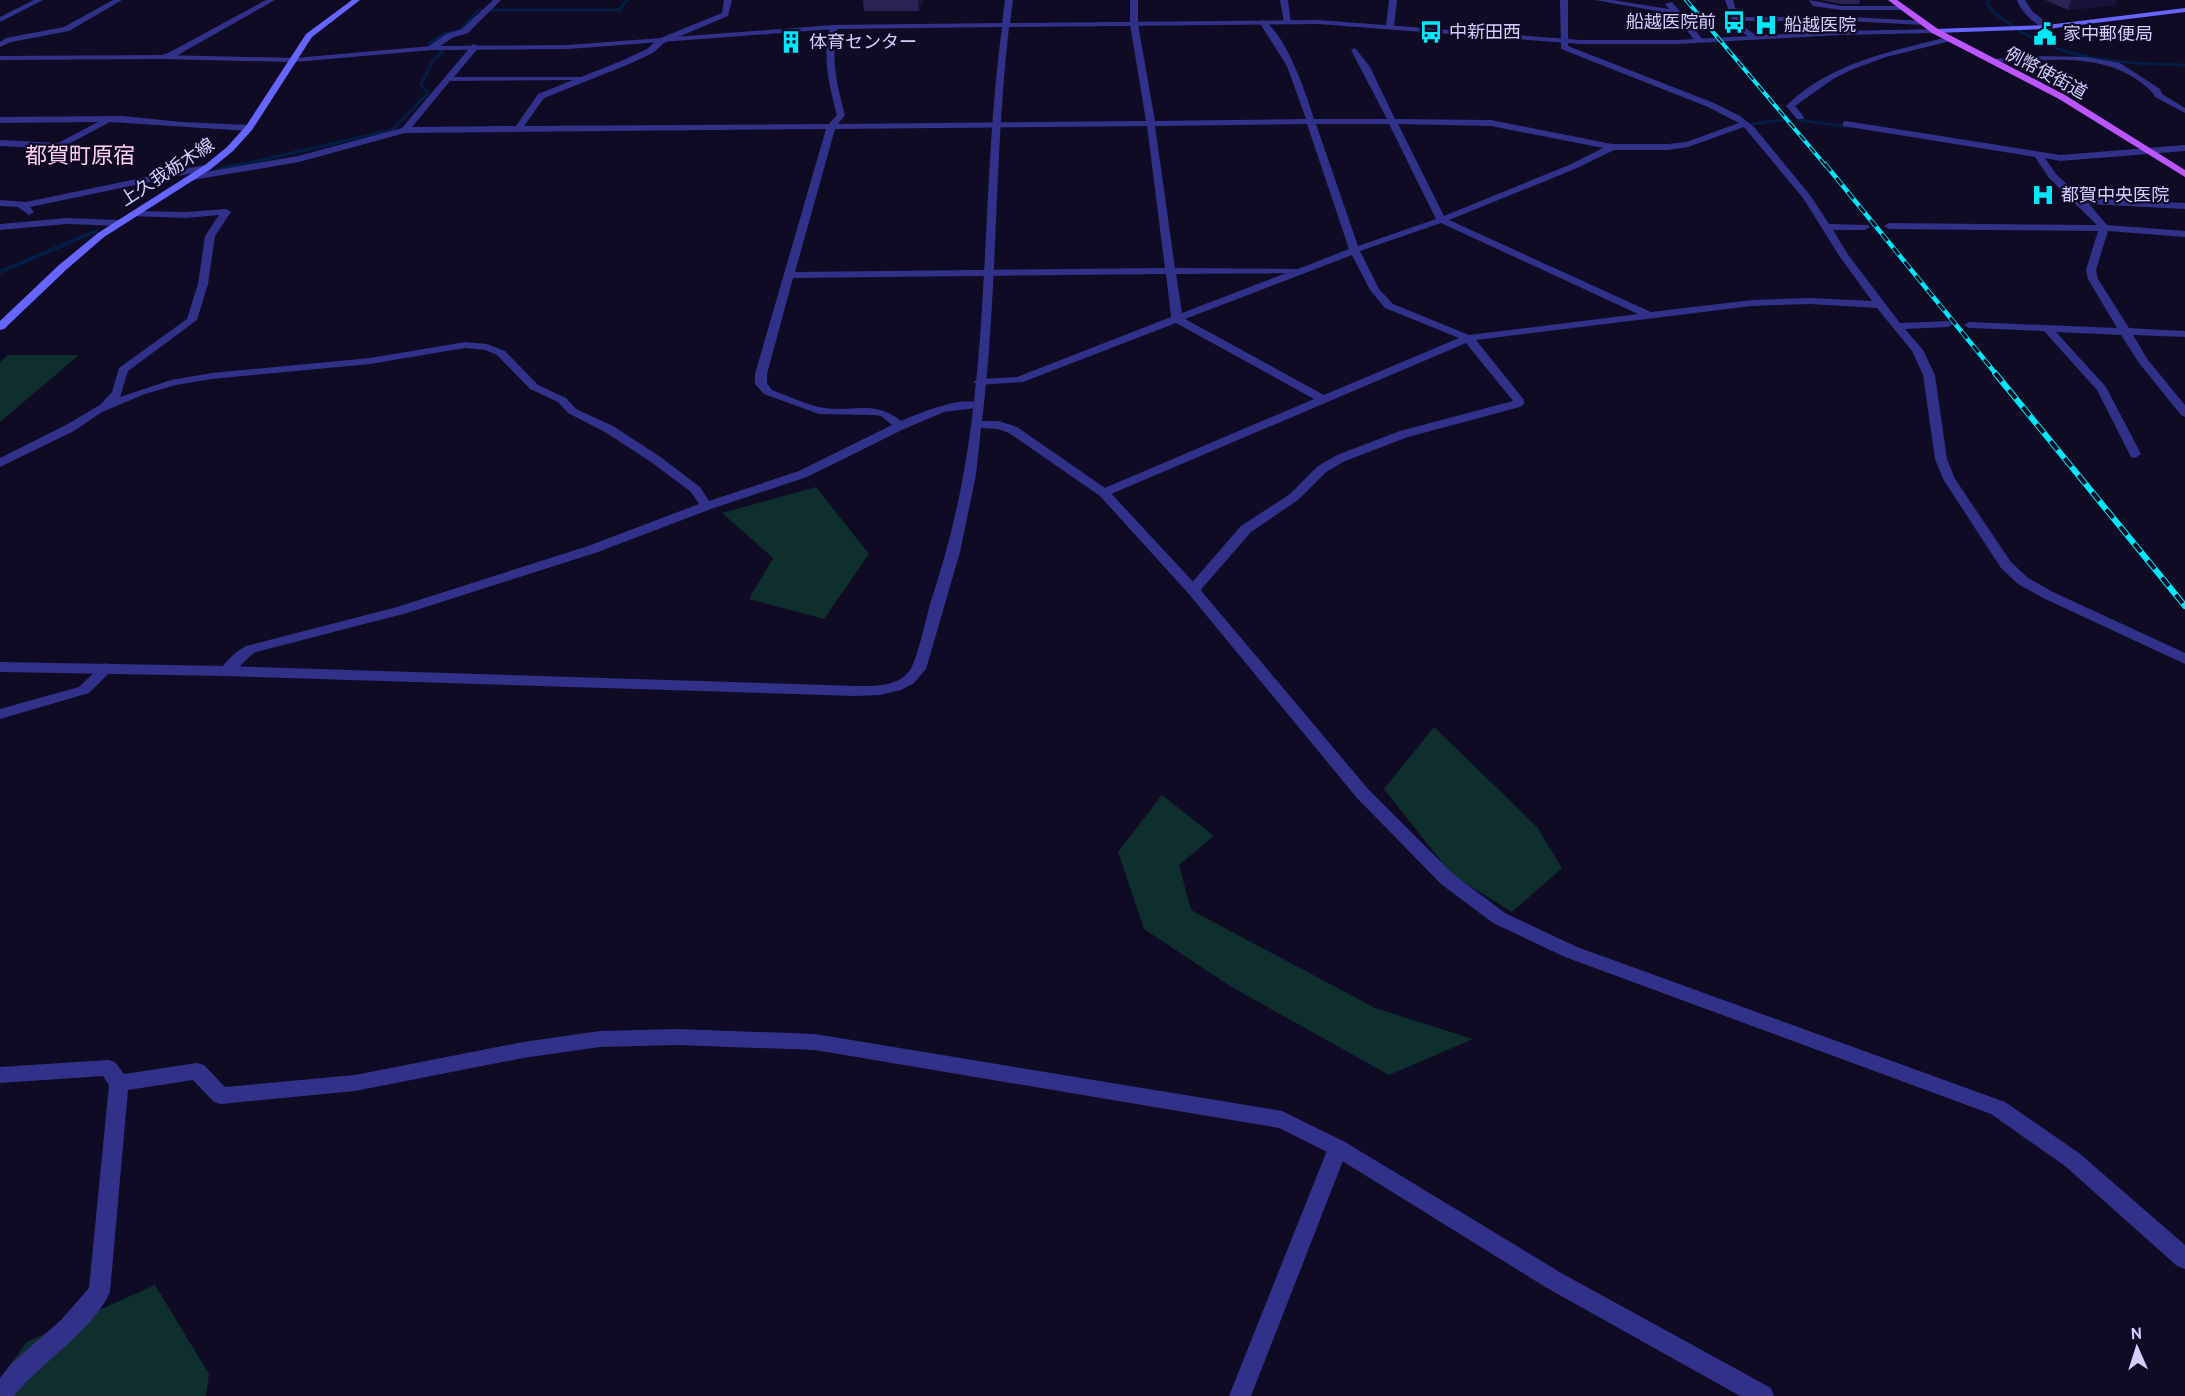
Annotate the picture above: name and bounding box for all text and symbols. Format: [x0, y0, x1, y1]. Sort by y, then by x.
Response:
bus stop icon: 船越医院前 [1721, 9, 1747, 35]
place label: 船越医院前 [1626, 11, 1716, 33]
hospital icon: 船越医院 [1753, 12, 1779, 38]
place label: 船越医院 [1784, 14, 1856, 36]
bus stop icon: 中新田西 [1418, 19, 1444, 45]
place label: 中新田西 [1449, 21, 1521, 43]
public building icon: 家中郵便局 [2032, 21, 2058, 47]
place label: 家中郵便局 [2063, 23, 2153, 45]
building icon: 体育センター [778, 29, 804, 55]
place label: 体育センター [809, 31, 917, 53]
street label: 例幣使街道 [2001, 42, 2091, 104]
street label: 上久我栃木線 [116, 133, 218, 211]
district label: 都賀町原宿 [25, 142, 135, 169]
hospital icon: 都賀中央医院 [2030, 182, 2056, 208]
place label: 都賀中央医院 [2061, 184, 2169, 206]
north arrow [2107, 1318, 2167, 1378]
text: N [2130, 1324, 2142, 1343]

